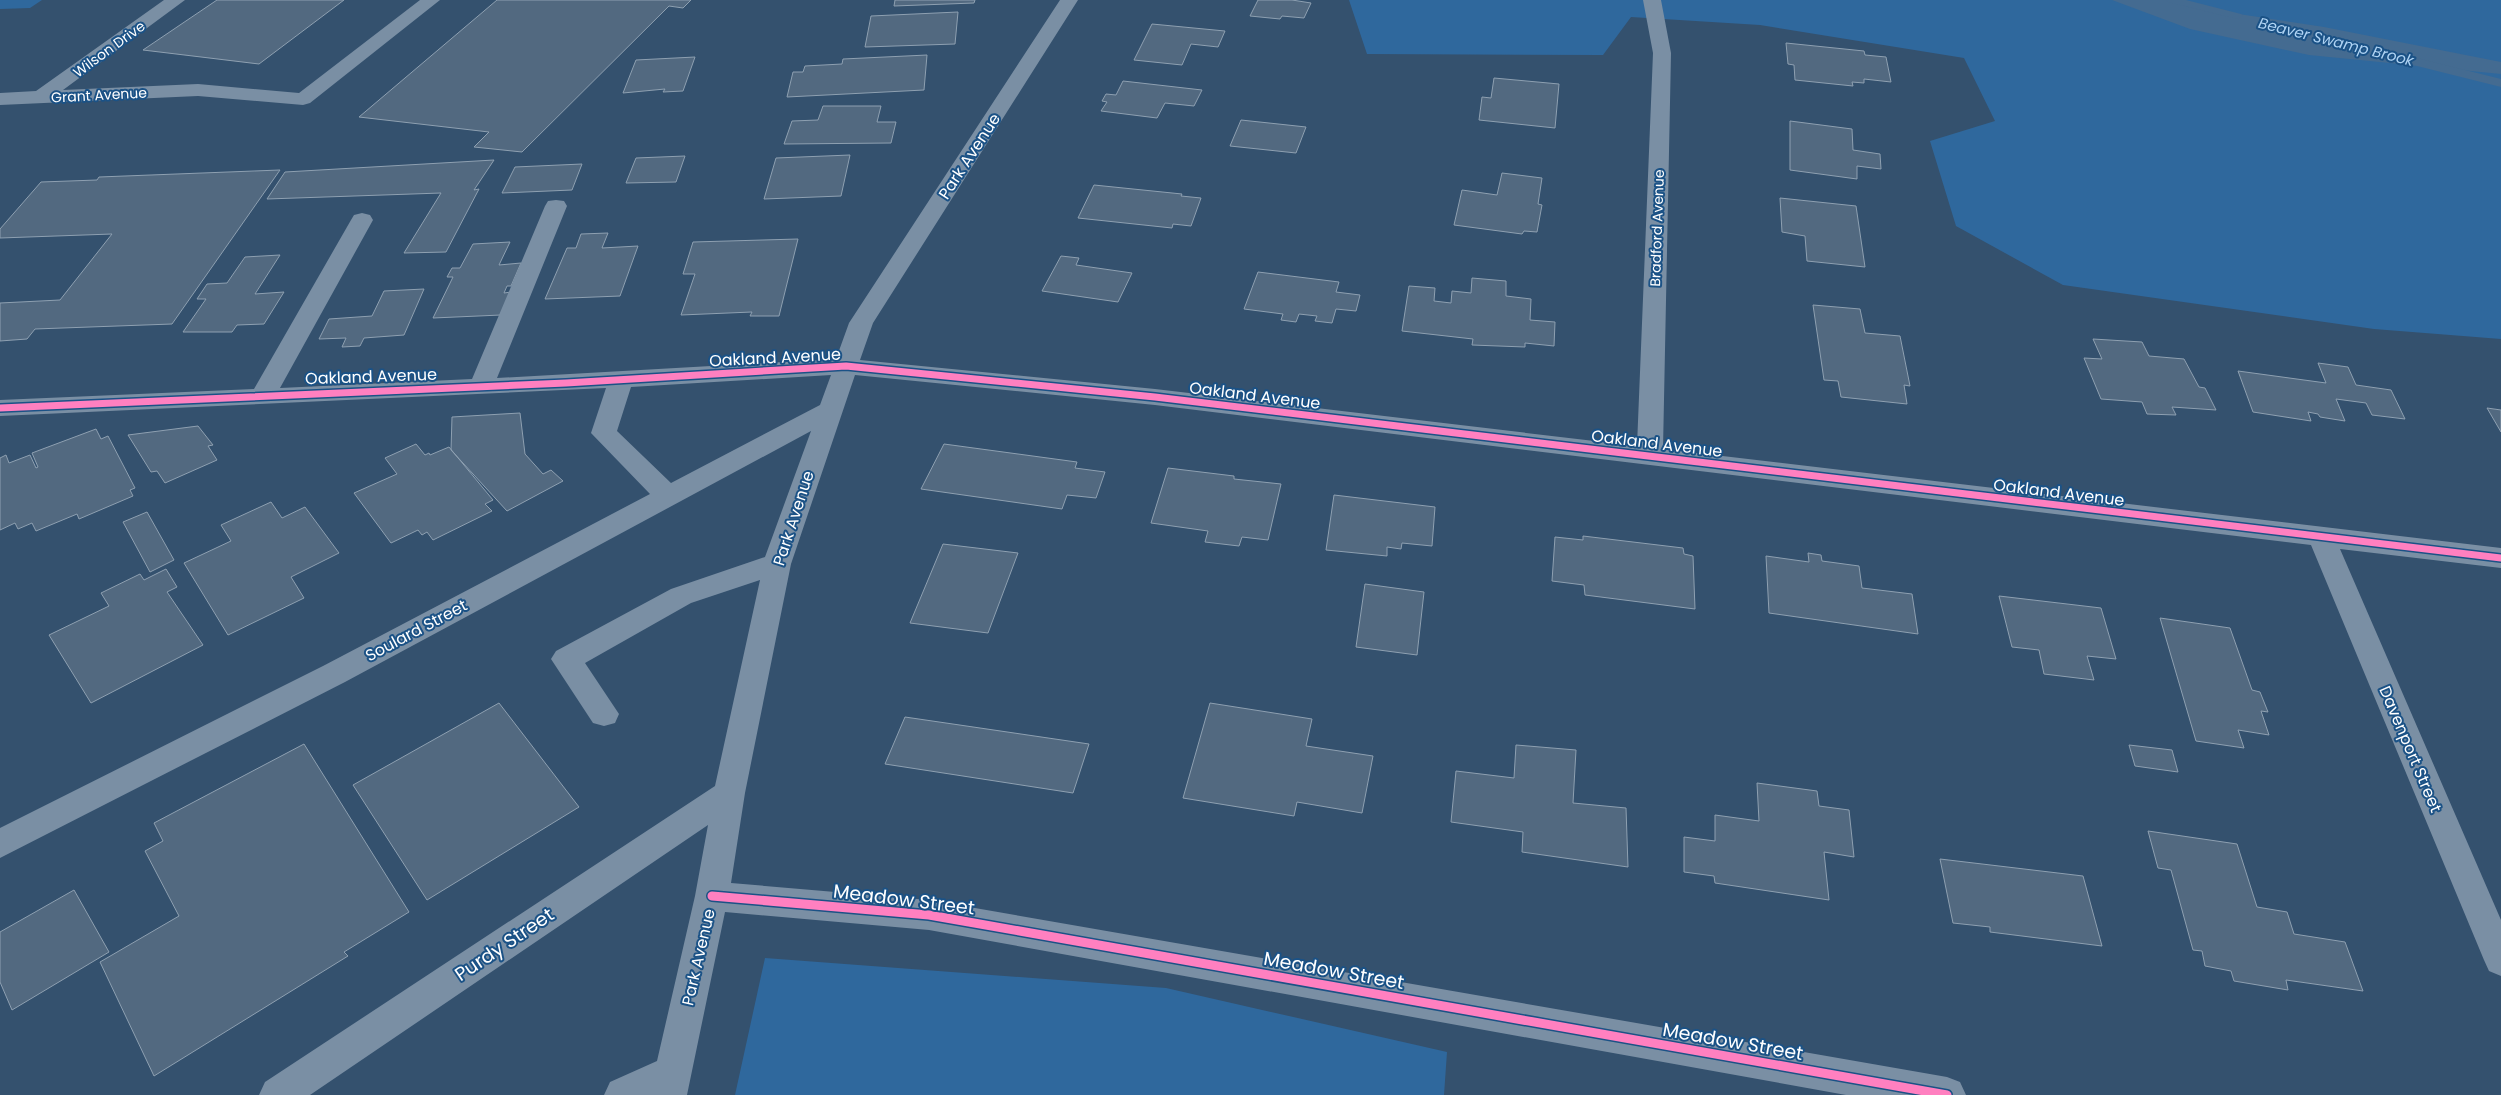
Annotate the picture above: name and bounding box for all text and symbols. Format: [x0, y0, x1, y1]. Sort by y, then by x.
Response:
water label: Beaver Swamp Brook [2256, 12, 2417, 71]
street label: Wilson Drive [69, 16, 149, 82]
street label: Grant Avenue [51, 82, 148, 107]
street label: Park Avenue [933, 109, 1006, 204]
street label: Bradford Avenue [1645, 169, 1669, 287]
street label: Oakland Avenue [709, 343, 842, 372]
street label: Oakland Avenue [305, 363, 437, 390]
street label: Oakland Avenue [1188, 376, 1322, 415]
street label: Oakland Avenue [1590, 424, 1724, 463]
street label: Park Avenue [767, 468, 820, 569]
street label: Oakland Avenue [1992, 473, 2126, 512]
street label: Soulard Street [361, 594, 471, 667]
street label: Davenport Street [2374, 682, 2448, 816]
street label: Meadow Street [832, 877, 976, 922]
street label: Purdy Street [449, 901, 559, 988]
street label: Park Avenue [676, 906, 721, 1008]
street label: Meadow Street [1262, 945, 1406, 996]
street label: Meadow Street [1661, 1016, 1805, 1067]

